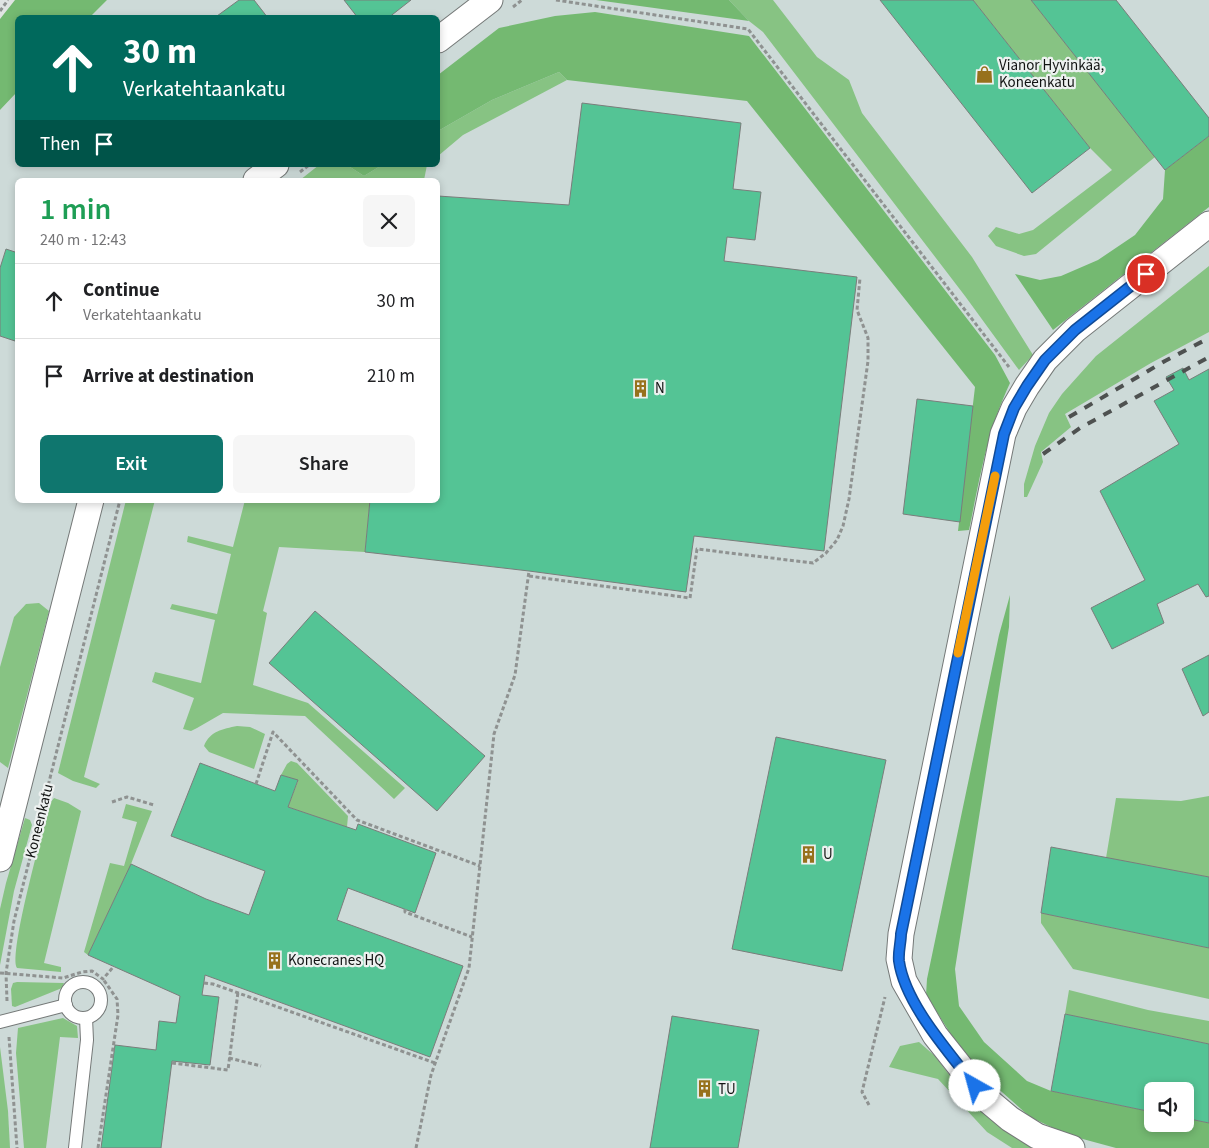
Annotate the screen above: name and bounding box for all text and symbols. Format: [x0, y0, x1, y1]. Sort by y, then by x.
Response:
text: 30 m [123, 27, 197, 77]
icon: ahead [40, 35, 105, 100]
place label: Vianor Hyvinkää, Koneenkatu [999, 55, 1104, 93]
shop icon: Vianor Hyvinkää, Koneenkatu [975, 64, 995, 84]
text: Verkatehtaankatu [123, 73, 286, 105]
icon: arrive [90, 130, 118, 158]
text: Then [40, 131, 80, 158]
text: 1 min [40, 188, 111, 231]
button: close [363, 195, 415, 247]
text: 240 m · 12:43 [40, 229, 127, 251]
pin [1125, 253, 1167, 295]
icon: arrive [1132, 260, 1160, 288]
text: Continue [83, 277, 160, 304]
icon: ahead [40, 287, 68, 315]
text: 30 m [377, 288, 415, 315]
text: Verkatehtaankatu [83, 304, 202, 326]
icon: arrive [40, 362, 68, 390]
text: Arrive at destination [83, 363, 254, 390]
text: 210 m [367, 363, 415, 390]
building icon: N [631, 378, 651, 398]
place label: N [655, 378, 665, 399]
button: Exit [40, 435, 223, 493]
button: Share [233, 435, 415, 493]
street label: Koneenkatu [20, 782, 59, 860]
building icon: U [799, 844, 819, 864]
place label: U [823, 844, 833, 865]
building icon: Konecranes HQ [264, 950, 284, 970]
place label: Konecranes HQ [288, 950, 384, 971]
position arrow [948, 1059, 1000, 1111]
building icon: TU [694, 1079, 714, 1099]
place label: TU [718, 1079, 736, 1100]
map controls [1144, 1082, 1194, 1132]
button: sound [1144, 1082, 1194, 1132]

